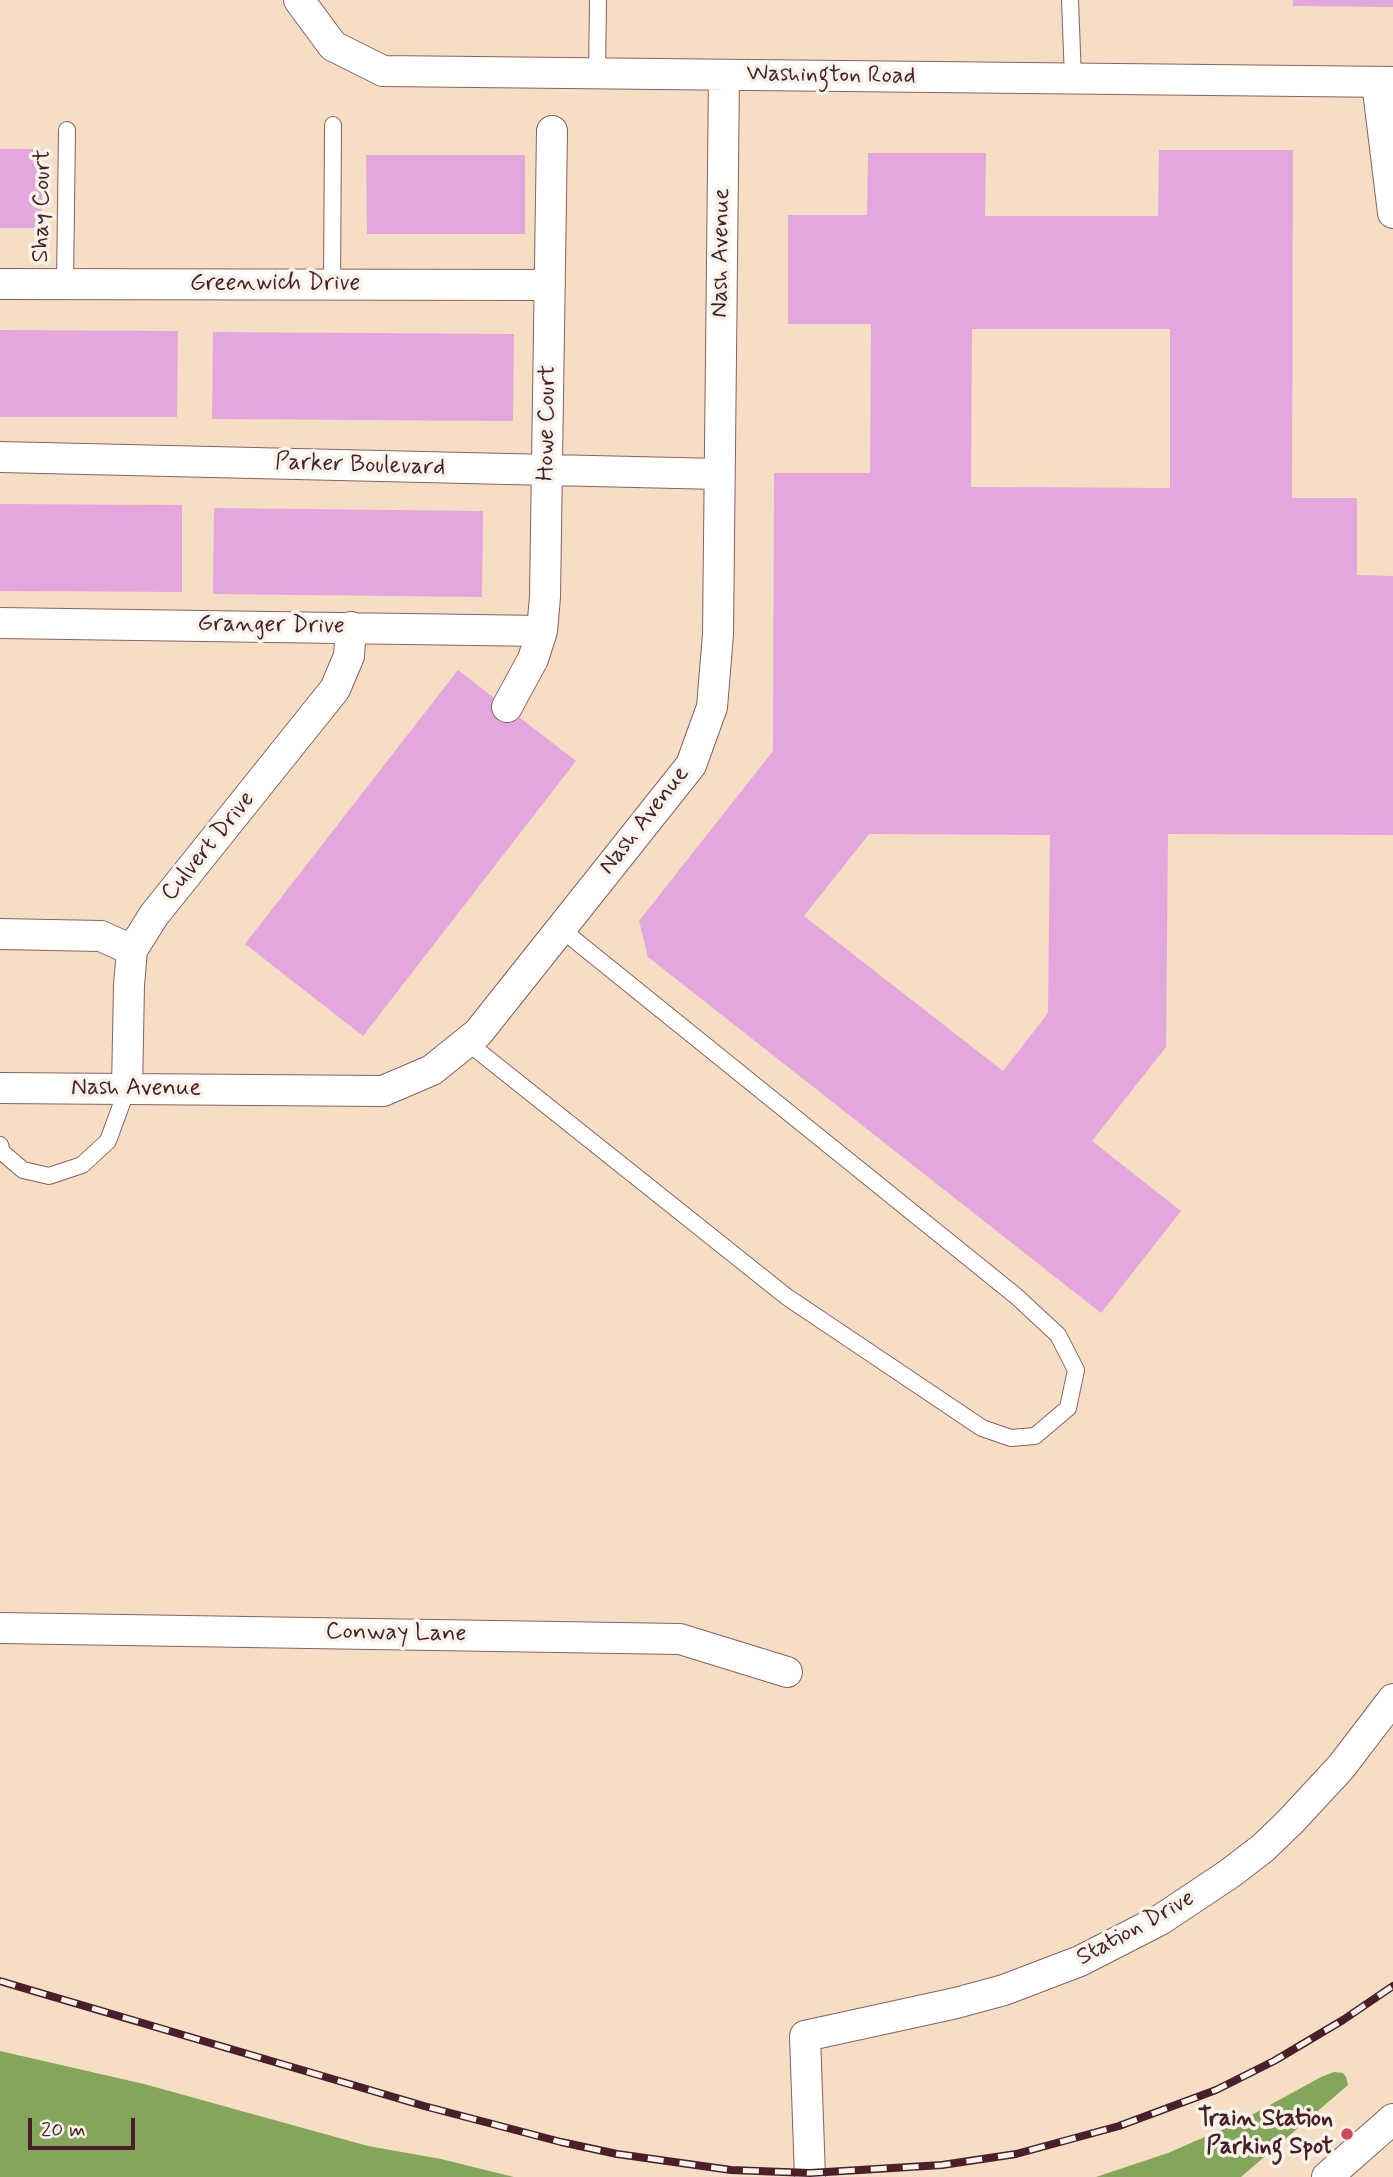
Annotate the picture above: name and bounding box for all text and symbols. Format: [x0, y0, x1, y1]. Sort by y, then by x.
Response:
street label: Washington Road [746, 60, 916, 92]
street label: Shay Court [28, 149, 58, 263]
street label: Nash Avenue [706, 188, 738, 318]
street label: Greenwich Drive [190, 270, 360, 298]
street label: Howe Court [533, 364, 563, 482]
street label: Parker Boulevard [274, 449, 446, 483]
street label: Granger Drive [197, 610, 345, 642]
street label: Nash Avenue [594, 761, 696, 881]
street label: Culvert Drive [156, 786, 262, 908]
street label: Nash Avenue [71, 1075, 201, 1103]
street label: Conway Lane [325, 1618, 467, 1650]
street label: Station Drive [1072, 1885, 1200, 1973]
scale bar [32, 2104, 138, 2148]
place label: Train Station Parking Spot [1198, 2106, 1333, 2162]
text: 20 m [41, 2116, 86, 2144]
marker: Train Station Parking Spot [1339, 2126, 1355, 2142]

